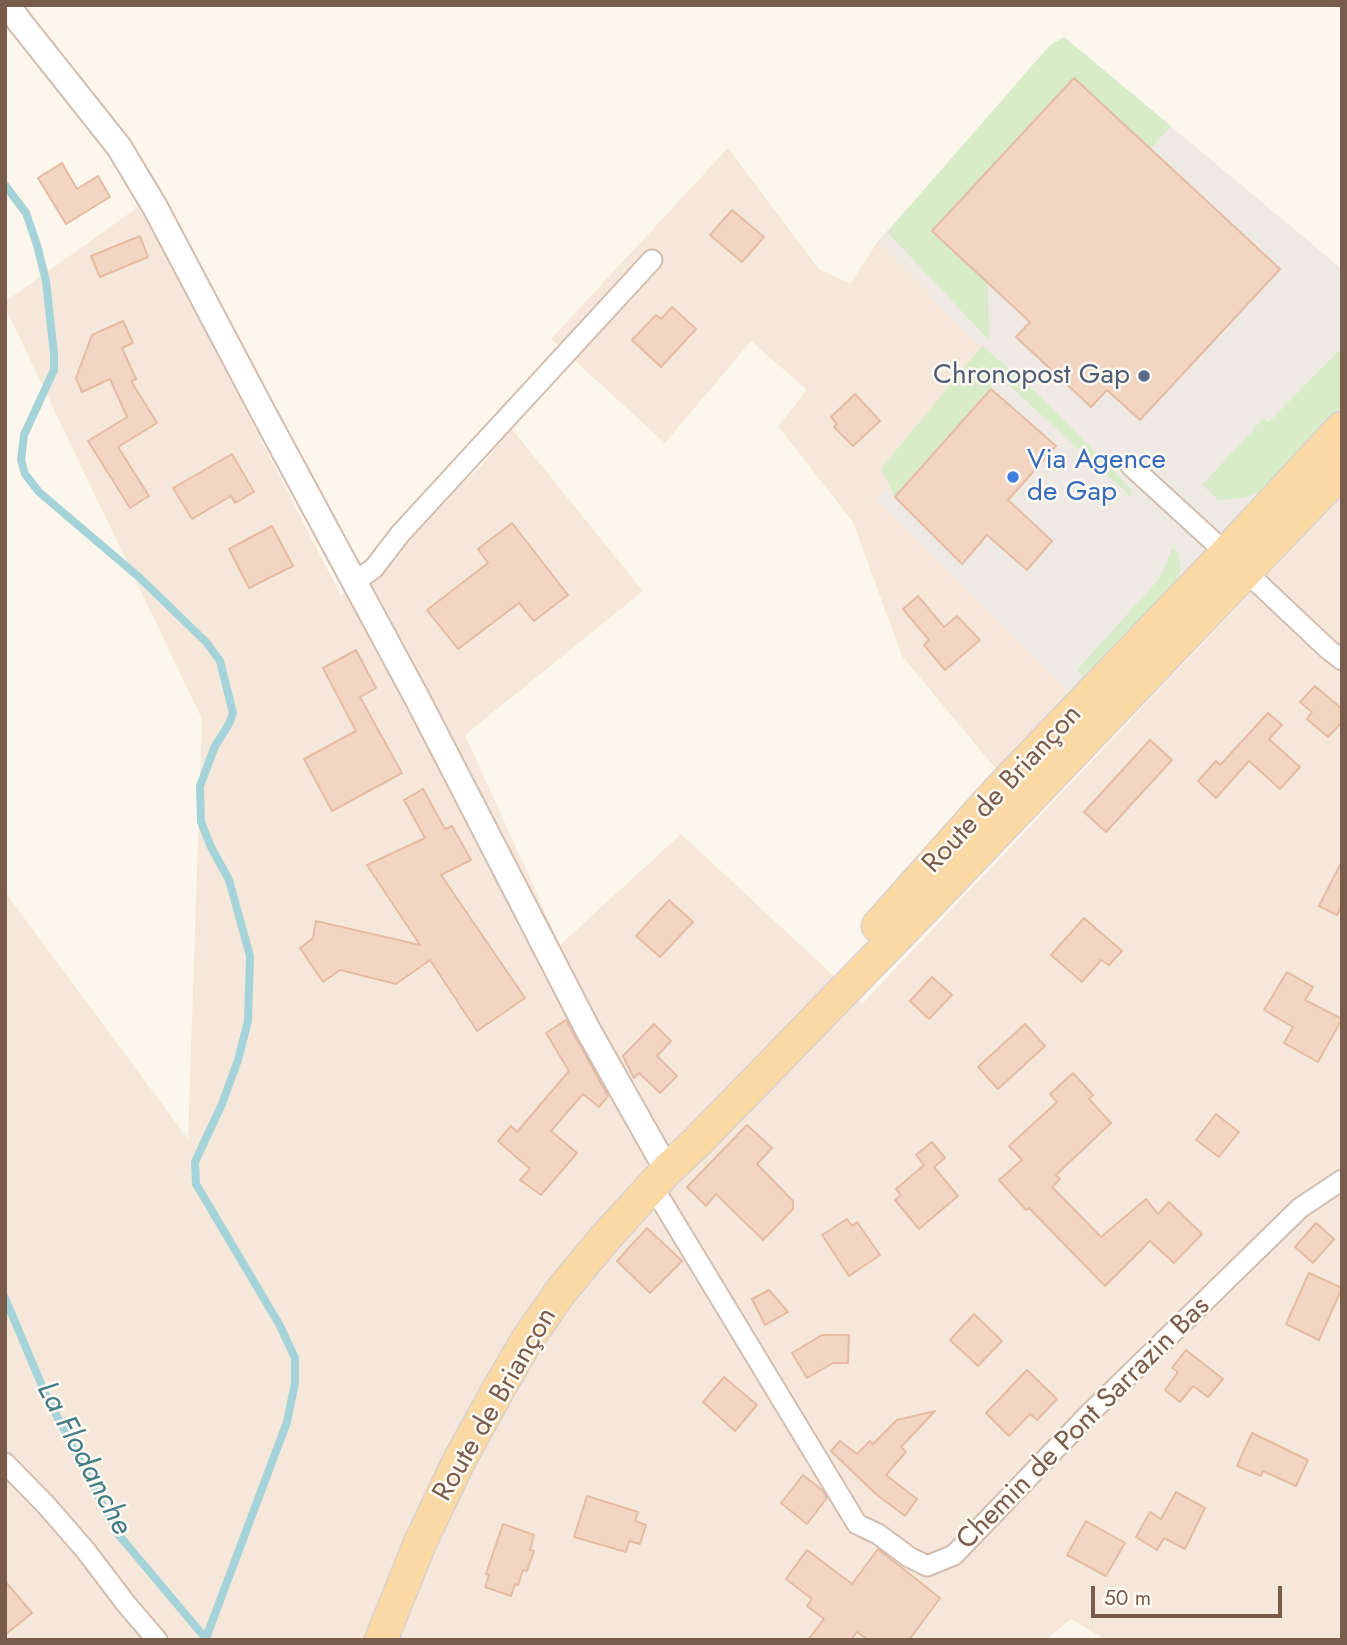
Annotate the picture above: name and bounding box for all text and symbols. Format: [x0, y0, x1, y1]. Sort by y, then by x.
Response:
place label: Chronopost Gap [933, 359, 1130, 393]
marker: Chronopost Gap [1136, 368, 1152, 384]
place label: Via Agence de Gap [1027, 444, 1166, 510]
marker: Via Agence de Gap [1005, 469, 1021, 485]
street label: Route de Briançon [916, 699, 1090, 881]
street label: Chemin de Pont Sarrazin Bas [950, 1290, 1218, 1558]
street label: Route de Briançon [427, 1302, 565, 1508]
water label: La Flodanche [28, 1376, 138, 1542]
scale bar [1095, 1572, 1286, 1616]
text: 50 m [1104, 1583, 1151, 1613]

